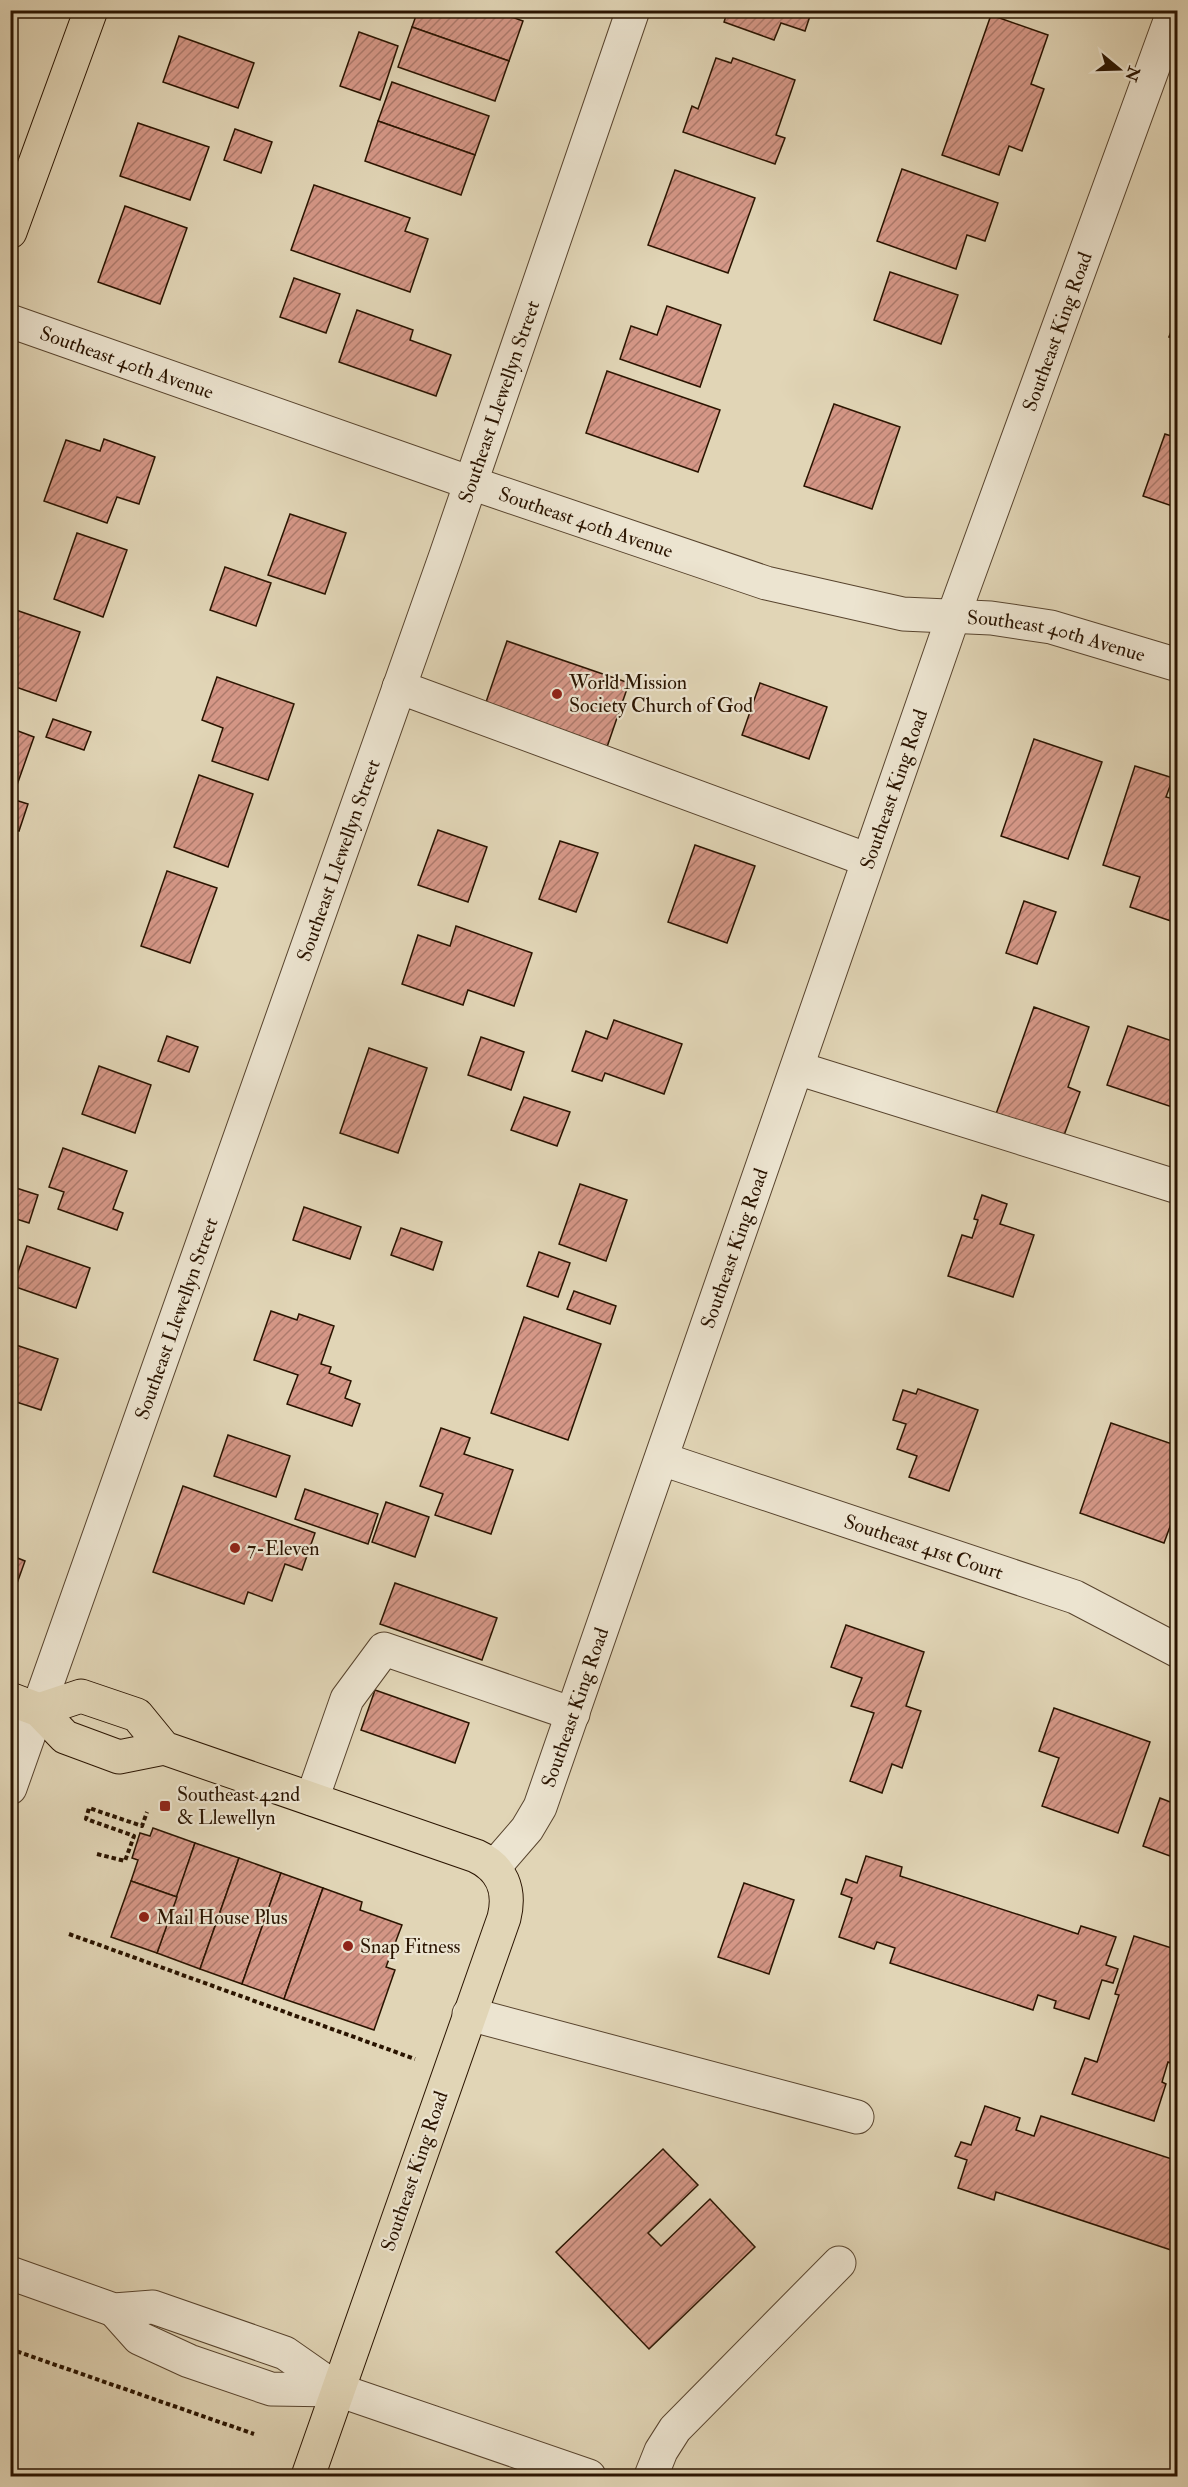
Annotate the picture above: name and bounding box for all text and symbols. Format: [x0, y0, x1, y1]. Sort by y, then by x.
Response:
north arrow [1089, 39, 1149, 99]
text: N [1120, 63, 1144, 84]
street label: Southeast King Road [1017, 248, 1098, 415]
street label: Southeast Llewellyn Street [453, 297, 546, 506]
street label: Southeast 40th Avenue [37, 321, 217, 405]
street label: Southeast 40th Avenue [495, 481, 676, 564]
street label: Southeast 40th Avenue [967, 605, 1148, 668]
place label: World Mission Society Church of God [568, 670, 753, 718]
marker: World Mission Society Church of God [550, 687, 564, 701]
street label: Southeast King Road [854, 706, 933, 873]
street label: Southeast Llewellyn Street [291, 756, 386, 965]
street label: Southeast King Road [695, 1165, 774, 1332]
street label: Southeast Llewellyn Street [129, 1214, 224, 1423]
street label: Southeast 41st Court [841, 1509, 1007, 1585]
place label: 7-Eleven [247, 1536, 320, 1561]
marker: 7-Eleven [228, 1541, 242, 1555]
street label: Southeast King Road [536, 1624, 614, 1791]
place label: Southeast 42nd & Llewellyn [177, 1782, 300, 1830]
marker: Southeast 42nd & Llewellyn [158, 1799, 172, 1813]
place label: Mail House Plus [156, 1905, 288, 1930]
marker: Mail House Plus [137, 1910, 151, 1924]
place label: Snap Fitness [360, 1934, 461, 1960]
marker: Snap Fitness [341, 1939, 355, 1953]
street label: Southeast King Road [375, 2088, 454, 2254]

